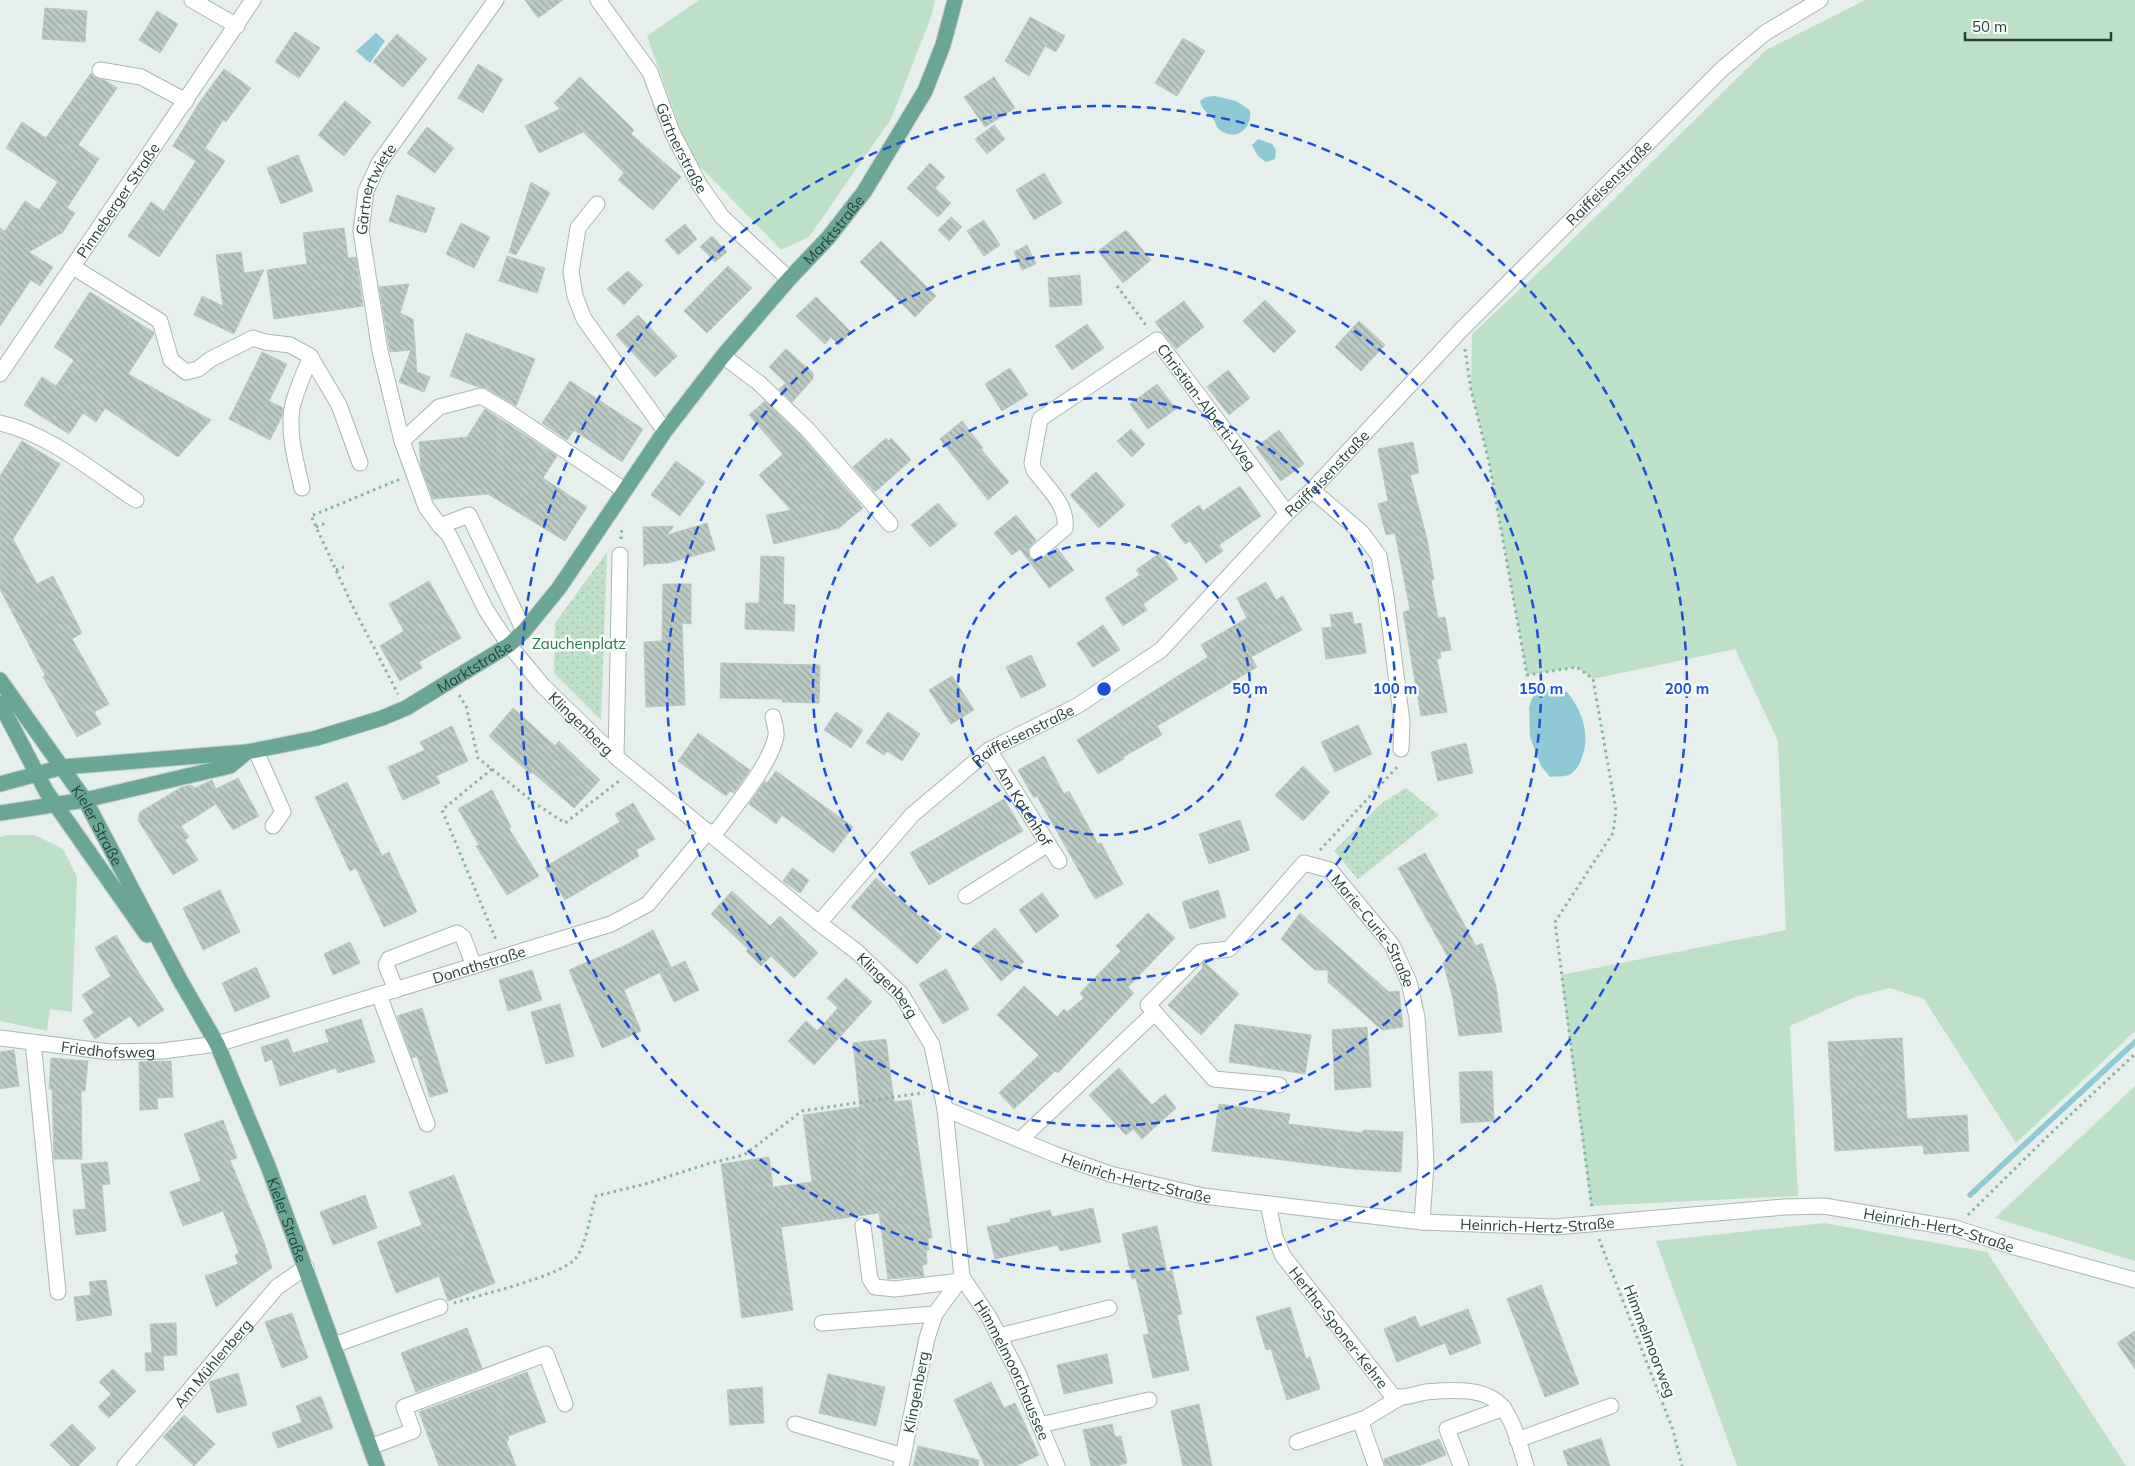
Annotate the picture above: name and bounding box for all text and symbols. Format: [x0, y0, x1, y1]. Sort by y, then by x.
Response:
scale bar [1965, 10, 2111, 42]
text: 50 m [1972, 17, 2007, 36]
street label: Gärtnerstraße [652, 100, 712, 197]
street label: Raiffeisenstraße [1562, 136, 1655, 229]
street label: Pinneberger Straße [72, 139, 163, 261]
street label: Gärtnertwiete [351, 139, 400, 236]
street label: Marktstraße [799, 191, 868, 268]
street label: Christian-Alberti-Weg [1153, 340, 1261, 474]
street label: Raiffeisenstraße [1280, 426, 1373, 520]
park label: Zauchenplatz [532, 634, 626, 653]
street label: Marktstraße [433, 636, 515, 697]
text: 50 m [1232, 679, 1268, 698]
text: 100 m [1373, 679, 1417, 698]
text: 150 m [1519, 679, 1563, 698]
text: 200 m [1665, 679, 1709, 698]
centre of rings [1095, 680, 1113, 698]
street label: Klingenberg [545, 688, 618, 759]
street label: Raiffeisenstraße [968, 700, 1077, 770]
street label: Am Katenhof [992, 762, 1057, 850]
street label: Kieler Straße [68, 781, 127, 869]
street label: Marie-Curie-Straße [1328, 870, 1419, 989]
street label: Donathstraße [430, 941, 528, 987]
street label: Klingenberg [853, 948, 923, 1021]
street label: Friedhofsweg [60, 1036, 155, 1062]
street label: Heinrich-Hertz-Straße [1059, 1148, 1212, 1206]
street label: Kieler Straße [263, 1175, 312, 1265]
street label: Heinrich-Hertz-Straße [1862, 1203, 2017, 1256]
street label: Heinrich-Hertz-Straße [1460, 1212, 1615, 1236]
street label: Hertha-Sponer-Kehre [1285, 1262, 1393, 1392]
street label: Himmelmoorweg [1620, 1282, 1680, 1400]
street label: Himmelmoorchaussee [970, 1296, 1054, 1443]
street label: Am Mühlenberg [169, 1315, 255, 1411]
street label: Klingenberg [899, 1349, 933, 1435]

